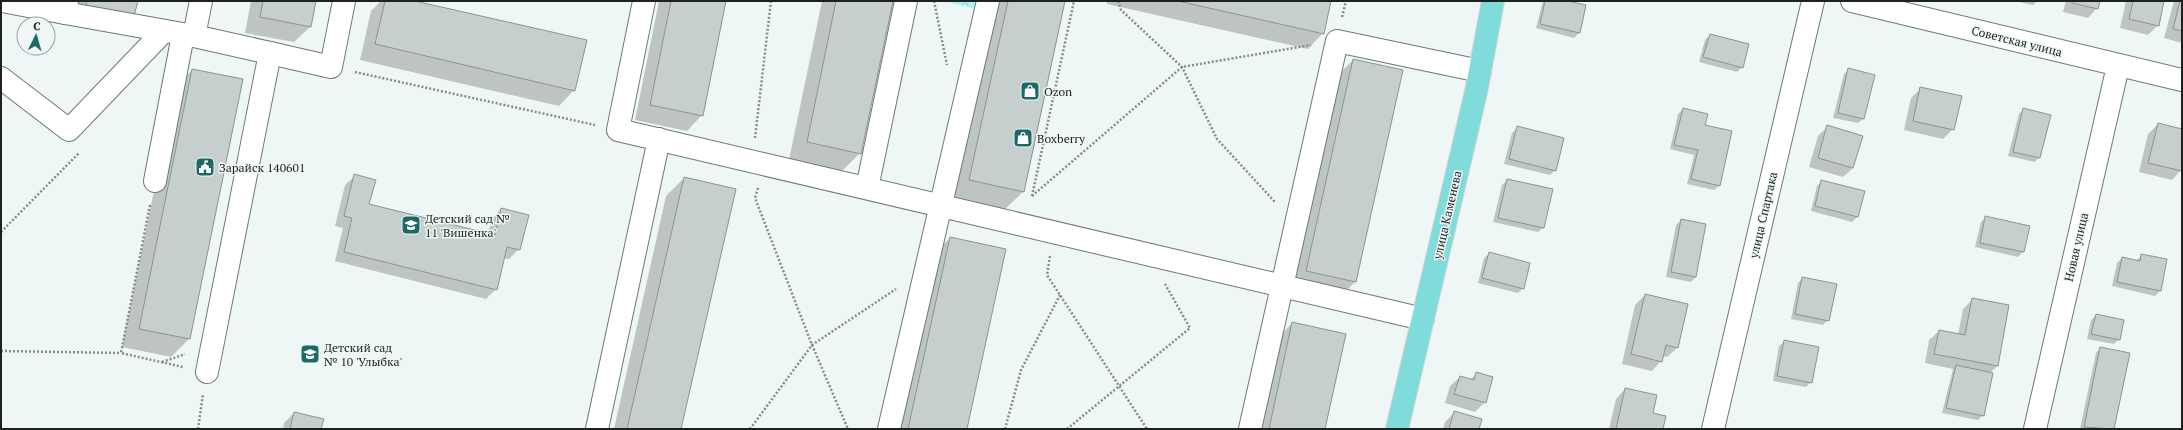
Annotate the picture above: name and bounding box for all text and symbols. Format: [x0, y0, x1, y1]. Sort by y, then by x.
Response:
north arrow [16, 16, 56, 56]
text: С [33, 19, 41, 33]
street label: Советская улица [1970, 22, 2064, 60]
shop icon: Ozon [1019, 80, 1041, 102]
place label: Ozon [1044, 84, 1072, 99]
shop icon: Boxberry [1012, 127, 1034, 149]
place label: Boxberry [1037, 131, 1086, 146]
public building icon: Зарайск 140601 [194, 156, 216, 178]
place label: Зарайск 140601 [219, 160, 305, 175]
street label: улица Каменева [1429, 169, 1464, 262]
street label: улица Спартака [1746, 170, 1780, 261]
place label: Детский сад № 11 'Вишенка' [425, 211, 510, 240]
street label: Новая улица [2061, 211, 2091, 283]
school or university icon: Детский сад № 11 'Вишенка' [400, 214, 422, 236]
place label: Детский сад № 10 'Улыбка' [324, 340, 403, 369]
school or university icon: Детский сад № 10 'Улыбка' [299, 343, 321, 365]

